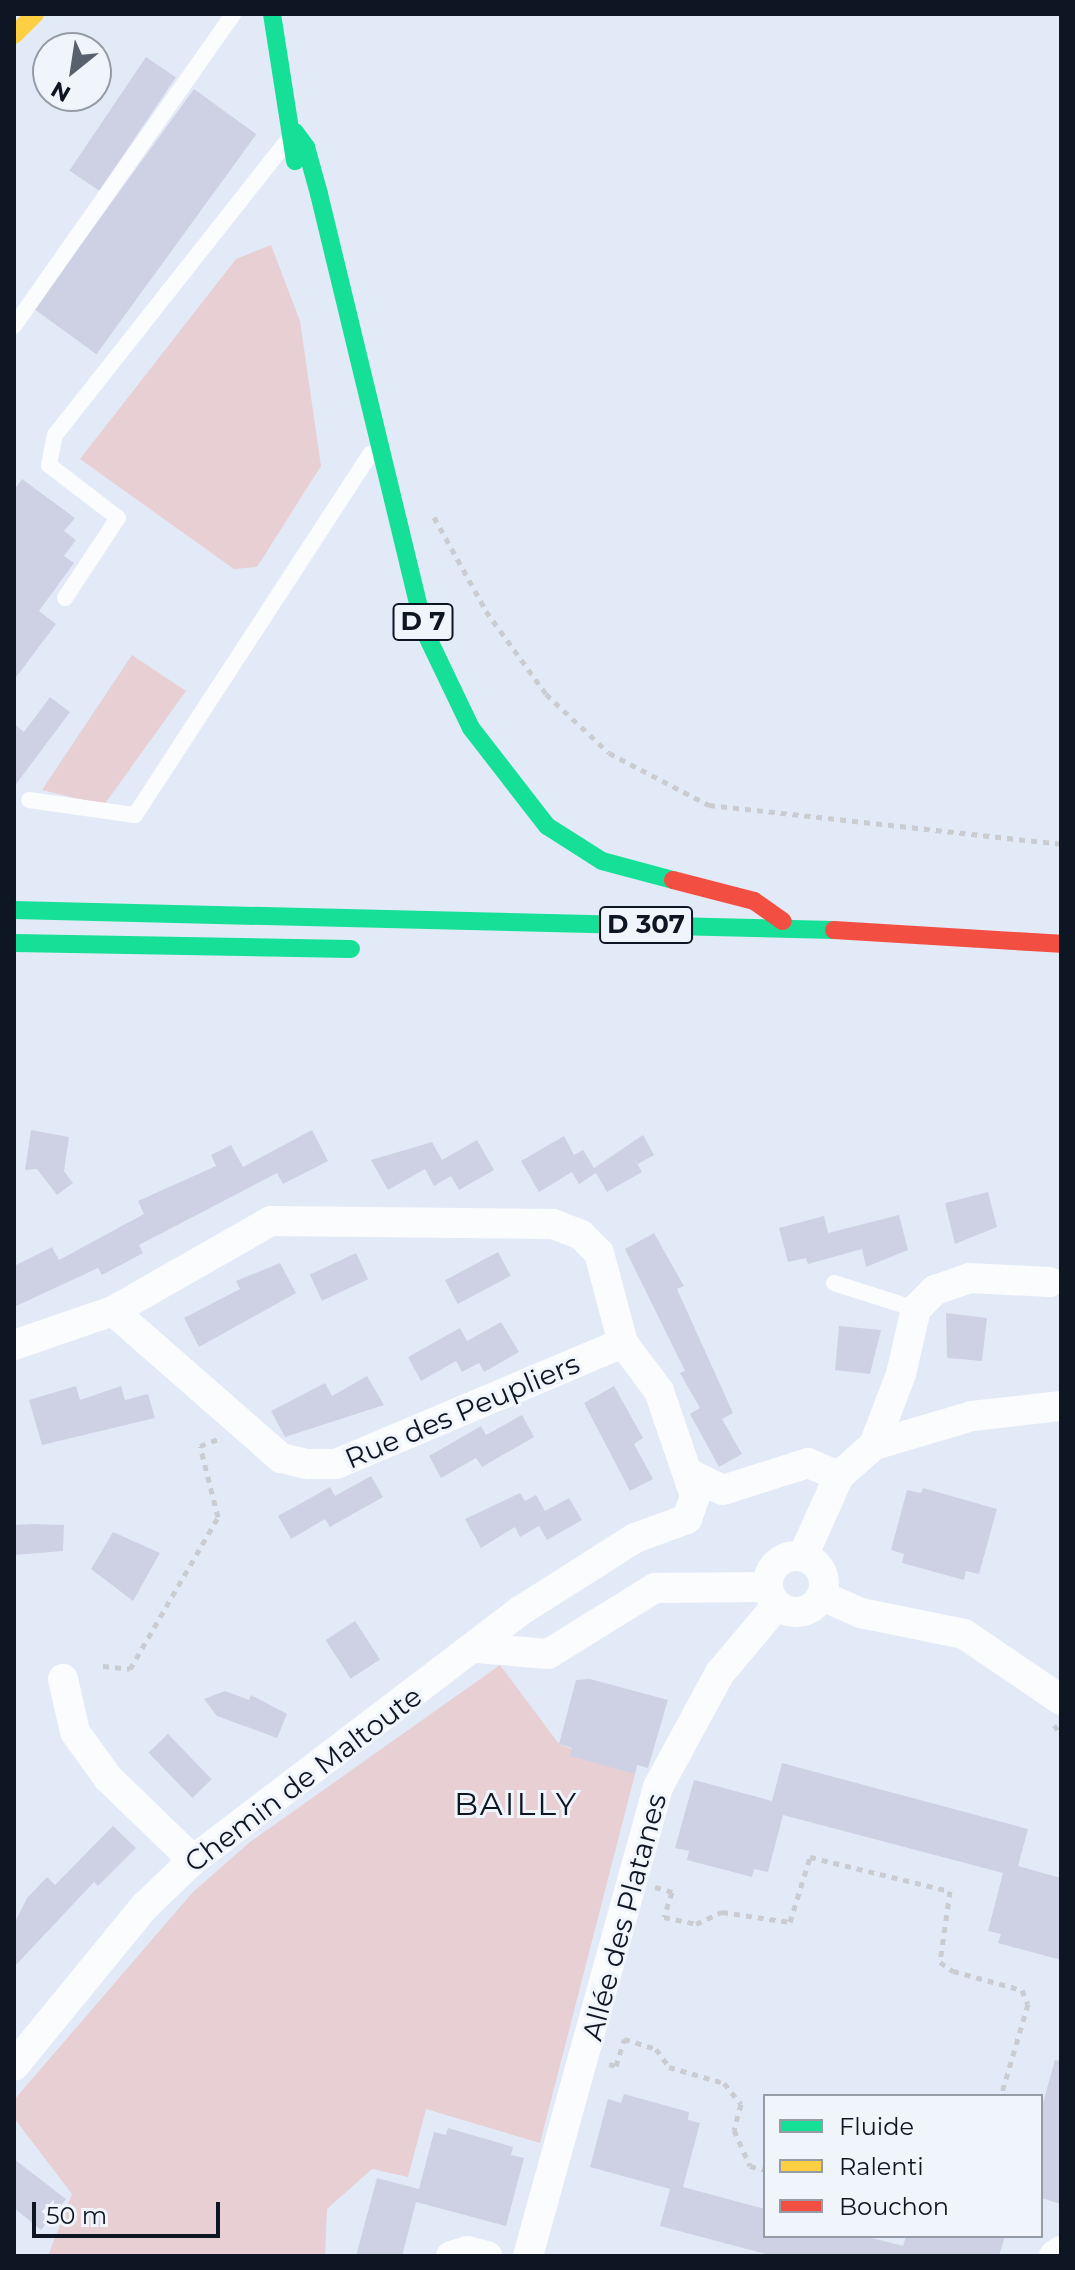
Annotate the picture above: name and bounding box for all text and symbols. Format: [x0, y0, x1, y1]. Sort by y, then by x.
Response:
north arrow [32, 32, 112, 112]
text: N [46, 75, 75, 108]
road number: D 7 [391, 600, 455, 644]
road number: D 307 [598, 903, 694, 947]
street label: Rue des Peupliers [340, 1346, 584, 1476]
street label: Chemin de Maltoute [178, 1679, 428, 1879]
district label: BAILLY [454, 1785, 578, 1823]
street label: Allée des Platanes [575, 1790, 673, 2044]
legend [763, 2094, 1043, 2238]
text: Fluide [839, 2112, 914, 2141]
text: Ralenti [839, 2152, 924, 2181]
scale bar [36, 2186, 224, 2236]
text: Bouchon [839, 2192, 949, 2221]
text: 50 m [46, 2201, 107, 2230]

